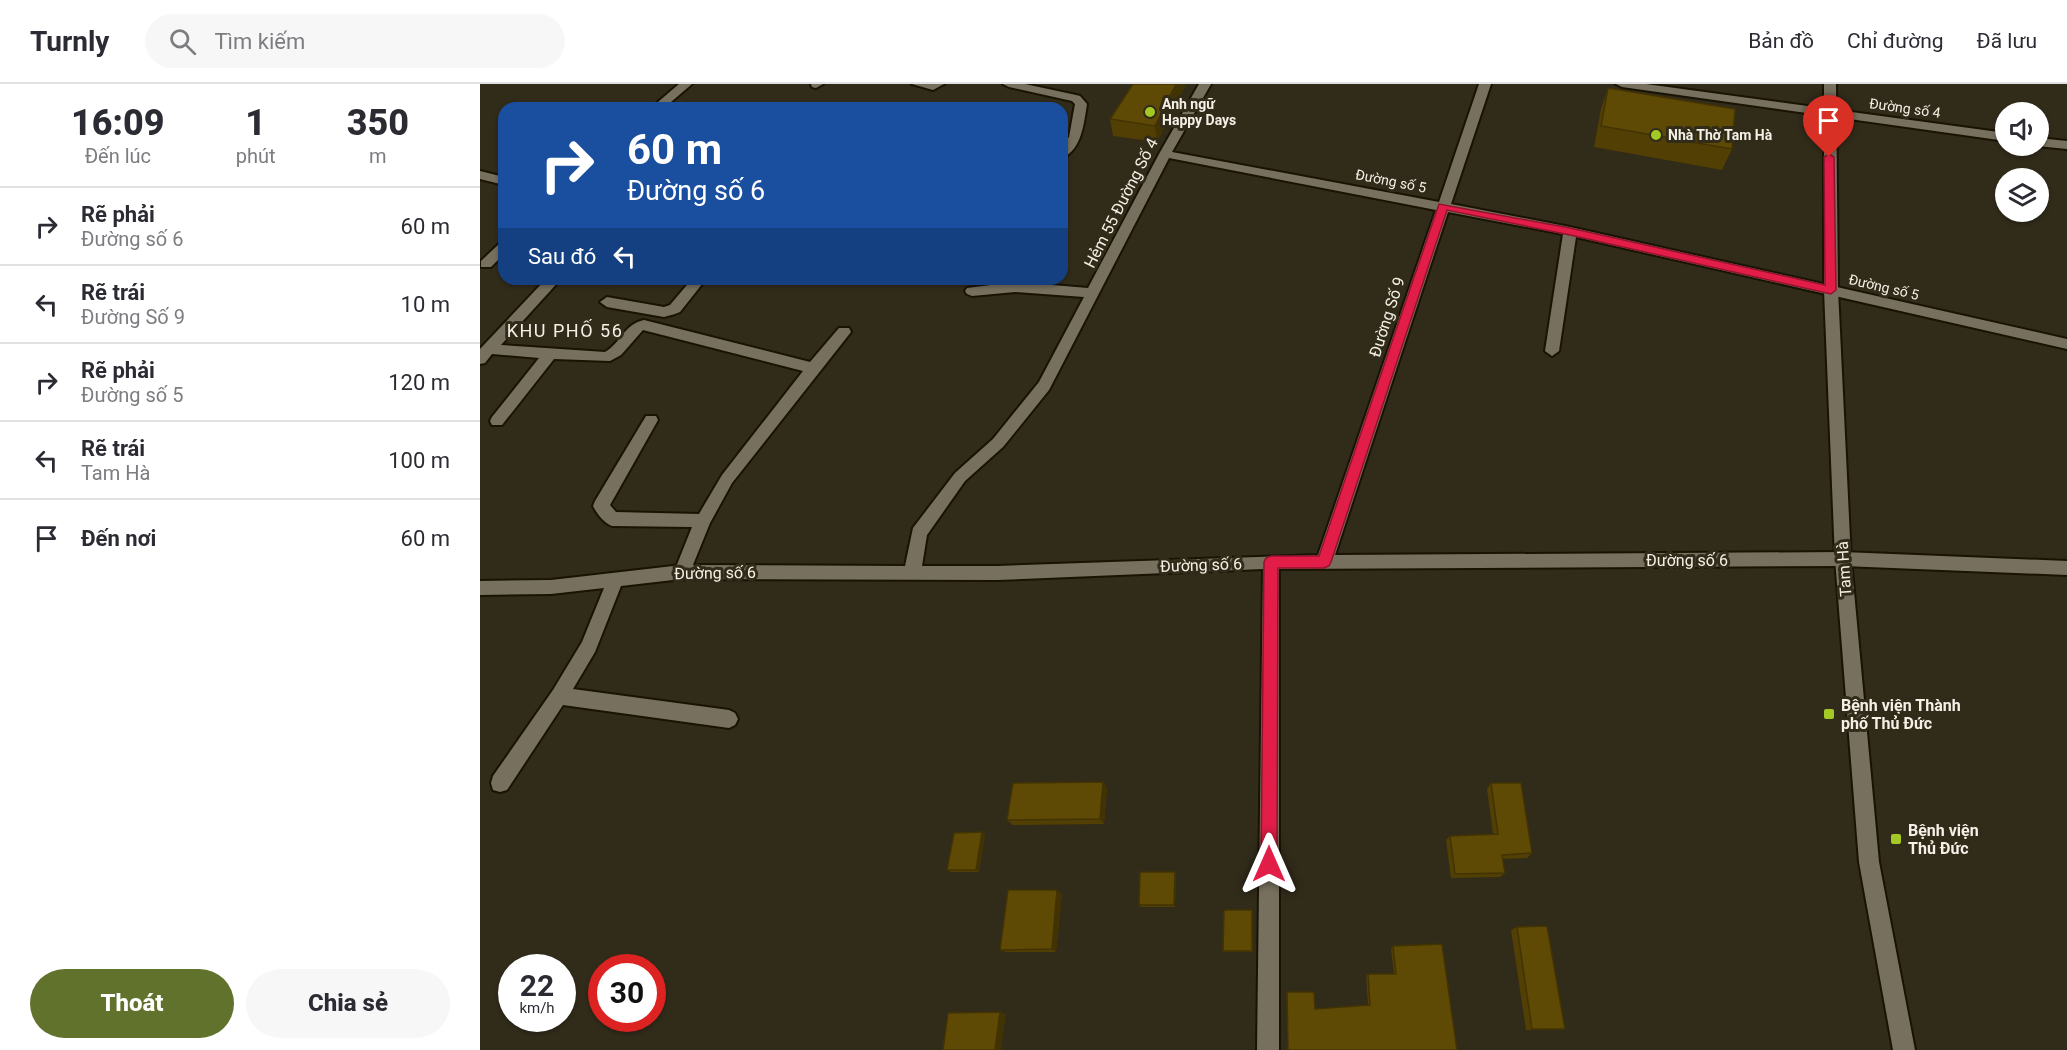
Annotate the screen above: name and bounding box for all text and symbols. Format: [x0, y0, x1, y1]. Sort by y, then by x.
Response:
search box [145, 14, 565, 68]
text: Turnly [30, 25, 109, 58]
icon: search [166, 25, 199, 58]
text: Tìm kiếm [214, 29, 305, 54]
text: Bản đồ [1748, 29, 1814, 53]
text: Chỉ đường [1847, 29, 1944, 53]
text: Đã lưu [1977, 29, 2037, 53]
pin [1803, 95, 1854, 157]
street label: Đường số 4 [1868, 95, 1942, 121]
place label: Anh ngữ Happy Days [1162, 96, 1236, 128]
text: 16:09 [71, 102, 165, 144]
text: 1 [245, 102, 266, 144]
text: 350 [347, 102, 409, 144]
map controls [1995, 102, 2049, 222]
button: sound [1995, 102, 2049, 156]
icon: arrive [1812, 104, 1845, 137]
marker: Anh ngữ Happy Days [1143, 105, 1157, 119]
text: 60 m [627, 125, 722, 174]
icon: right [528, 126, 606, 204]
place label: Nhà Thờ Tam Hà [1668, 127, 1773, 143]
marker: Nhà Thờ Tam Hà [1649, 128, 1663, 142]
street label: Hẻm 55 Đường Số 4 [1080, 135, 1162, 271]
text: Đến lúc [85, 144, 151, 168]
text: phút [236, 144, 276, 168]
text: m [369, 144, 387, 168]
street label: Đường số 5 [1354, 166, 1428, 196]
button: layers [1995, 168, 2049, 222]
text: Đường số 6 [627, 175, 765, 207]
text: Rẽ phải [81, 202, 155, 227]
icon: right [30, 210, 63, 243]
text: 60 m [401, 214, 450, 239]
text: Đường số 6 [81, 227, 183, 251]
icon: left [608, 240, 641, 273]
text: Sau đó [528, 244, 596, 269]
street label: Đường số 5 [1847, 271, 1921, 303]
street label: Đường Số 9 [1365, 275, 1409, 359]
text: Rẽ trái [81, 280, 145, 305]
icon: left [30, 288, 63, 321]
text: 10 m [401, 292, 450, 317]
text: Đường Số 9 [81, 305, 185, 329]
district label: KHU PHỐ 56 [507, 319, 623, 341]
text: Rẽ phải [81, 358, 155, 383]
icon: right [30, 366, 63, 399]
text: 120 m [388, 370, 450, 395]
text: Đường số 5 [81, 383, 183, 407]
text: Rẽ trái [81, 436, 145, 461]
icon: left [30, 444, 63, 477]
text: 100 m [388, 448, 450, 473]
text: Tam Hà [81, 461, 150, 485]
icon: arrive [30, 522, 63, 555]
text: Đến nơi [81, 526, 156, 551]
text: 60 m [401, 526, 450, 551]
street label: Tam Hà [1833, 541, 1855, 597]
street label: Đường số 6 [1646, 551, 1728, 570]
street label: Đường số 6 [1160, 554, 1242, 576]
street label: Đường số 6 [674, 563, 756, 583]
place label: Bệnh viện Thành phố Thủ Đức [1841, 696, 1961, 733]
marker: Bệnh viện Thành phố Thủ Đức [1822, 707, 1836, 721]
place label: Bệnh viện Thủ Đức [1908, 821, 1979, 858]
position arrow [1237, 832, 1301, 896]
marker: Bệnh viện Thủ Đức [1889, 832, 1903, 846]
speed limit sign: 30 [588, 954, 666, 1032]
text: 22 [520, 968, 554, 1003]
button: Thoát [30, 969, 234, 1038]
button: Chia sẻ [246, 969, 450, 1038]
text: km/h [519, 999, 555, 1017]

